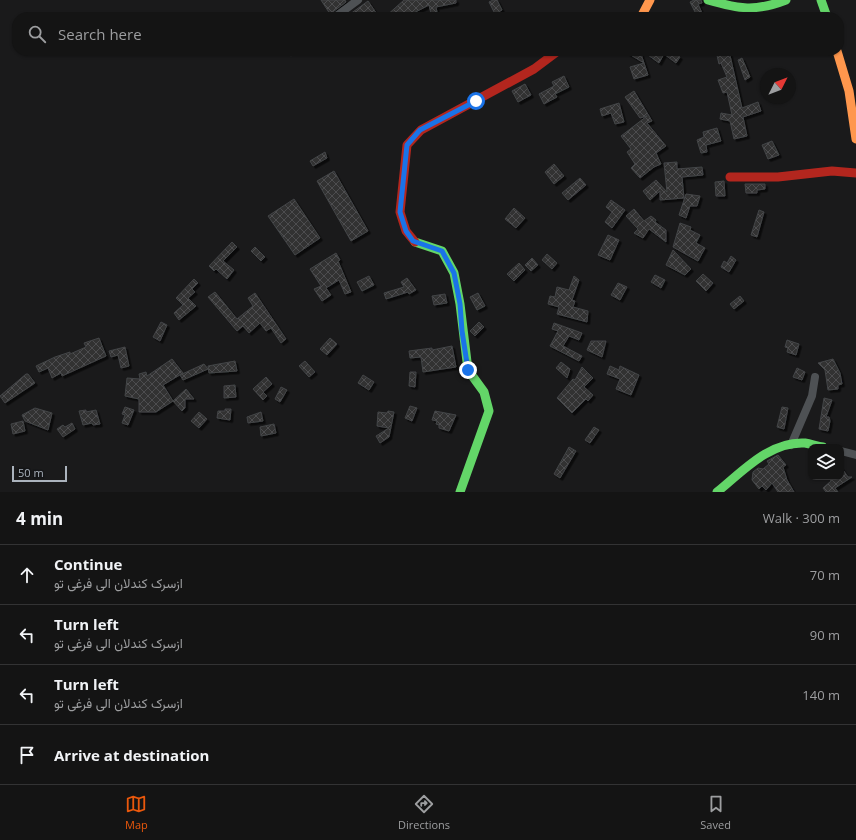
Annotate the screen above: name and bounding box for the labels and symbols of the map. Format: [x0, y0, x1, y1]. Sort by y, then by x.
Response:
north arrow [760, 68, 796, 104]
route start [467, 92, 485, 110]
route end [459, 361, 477, 379]
scale bar [12, 464, 67, 483]

